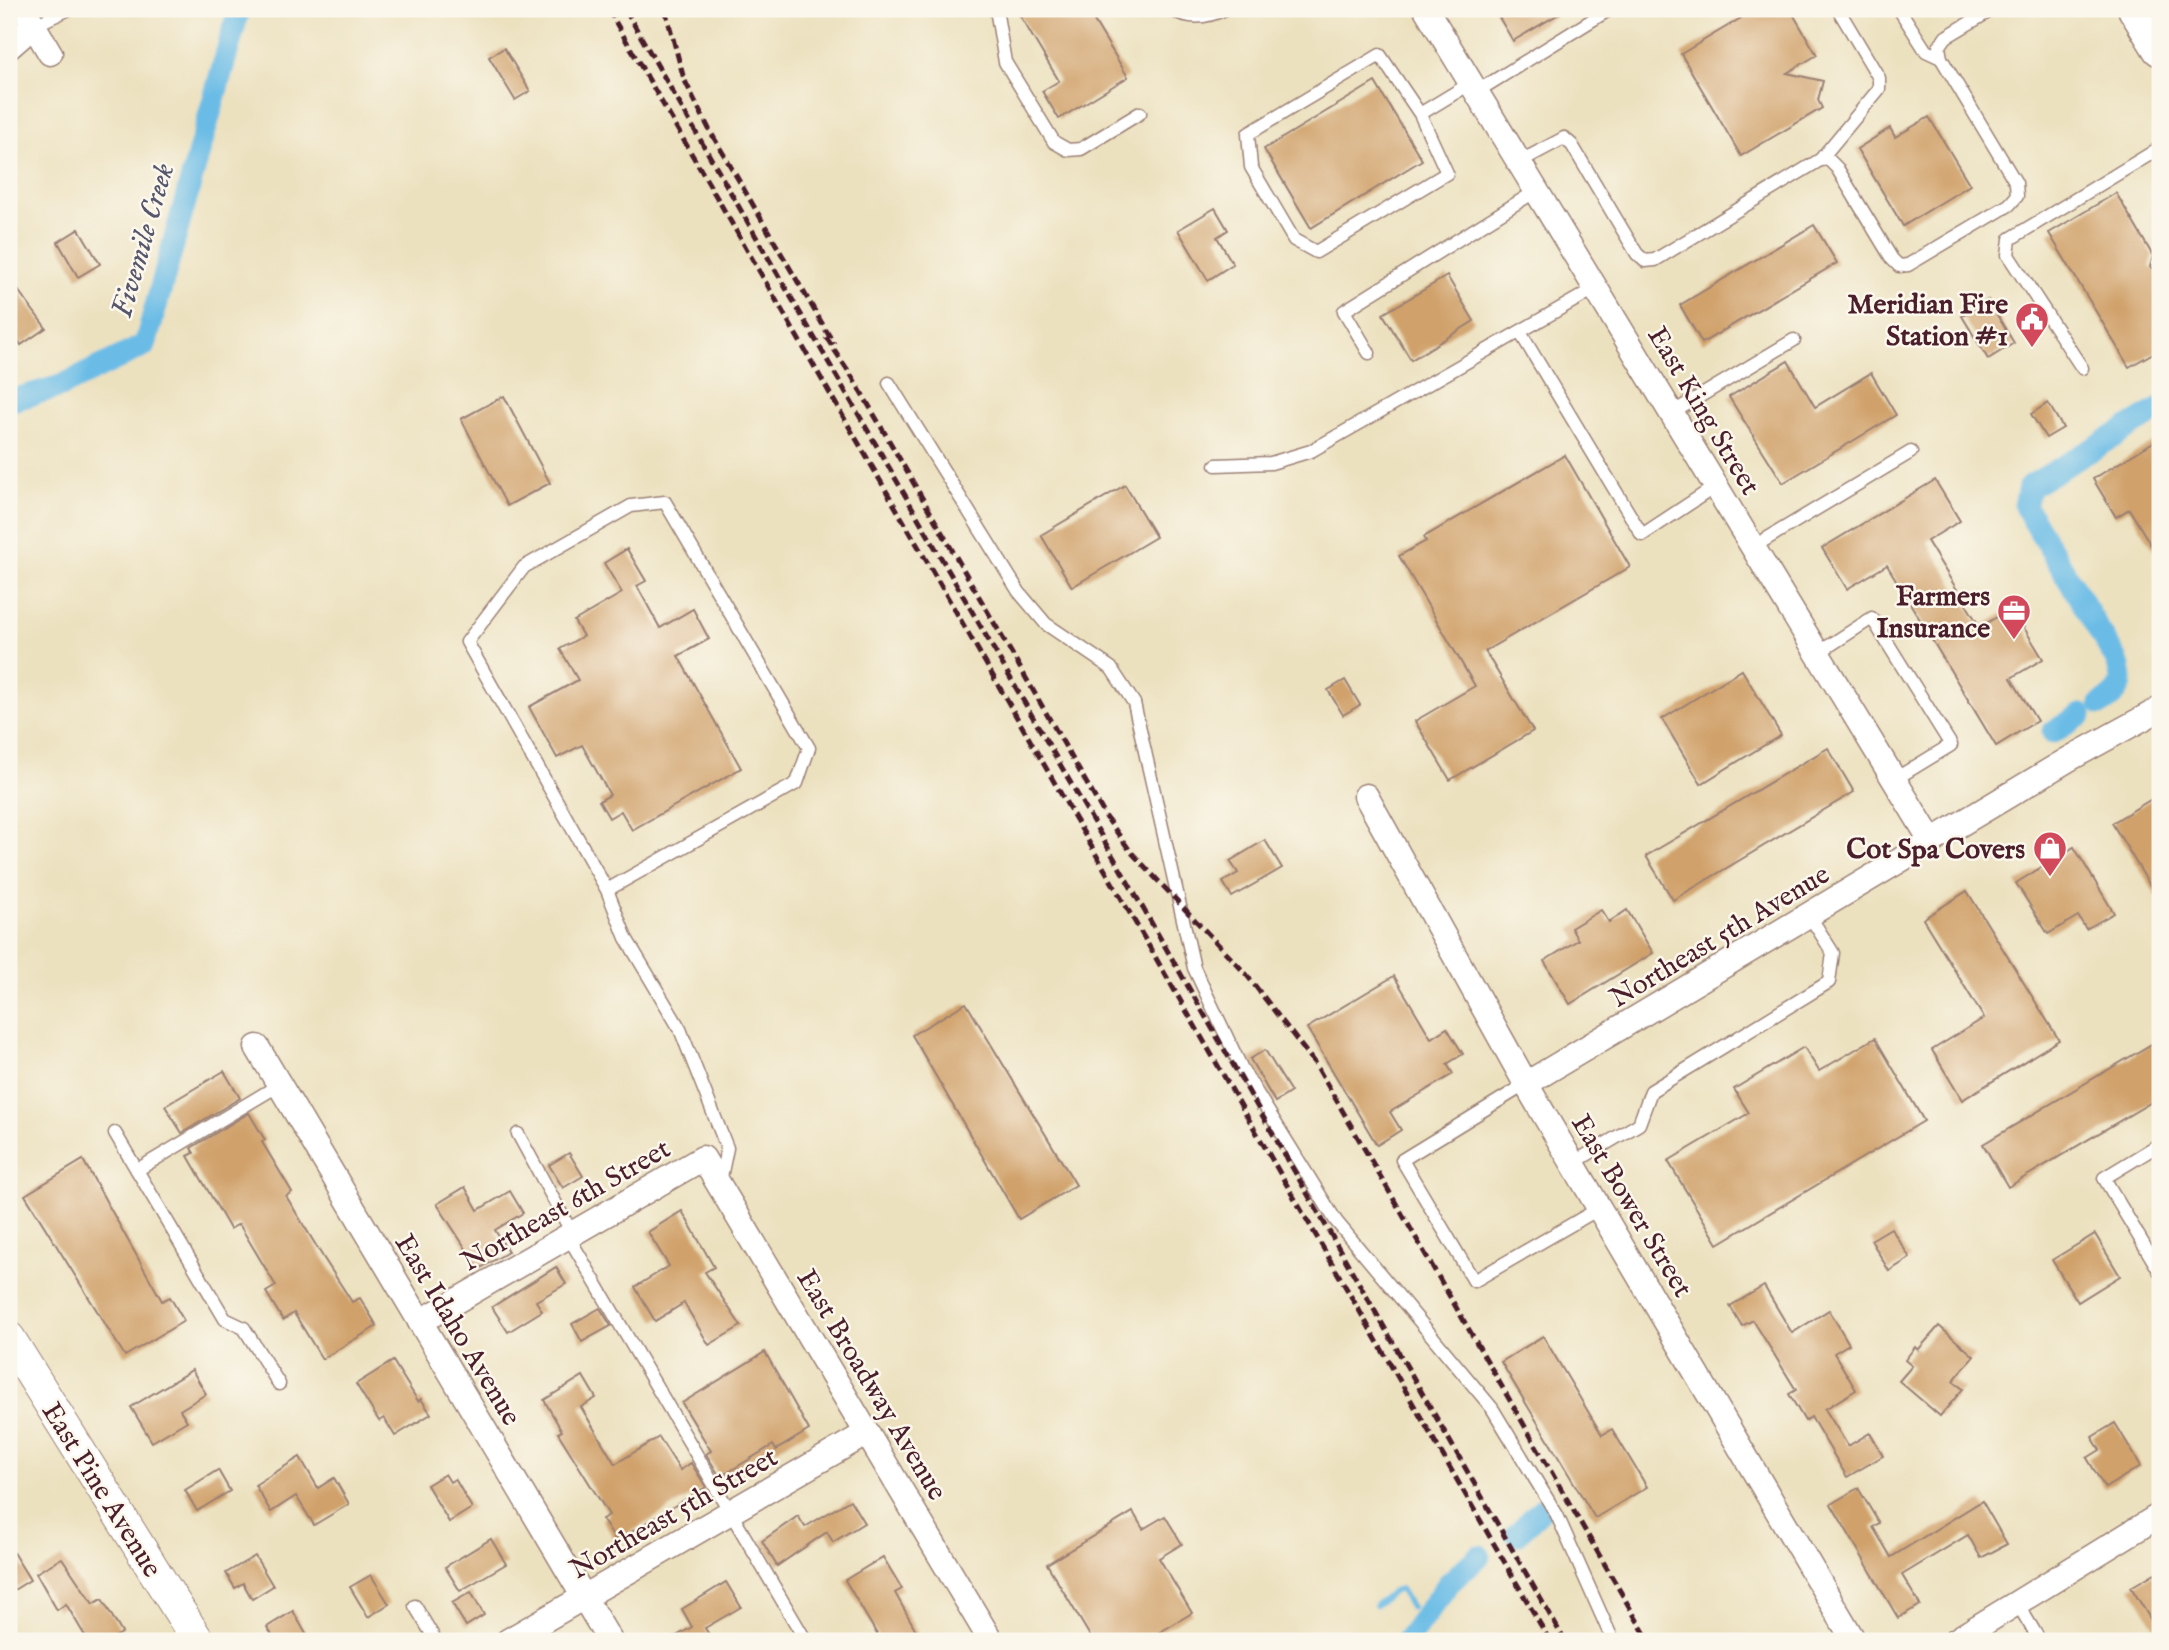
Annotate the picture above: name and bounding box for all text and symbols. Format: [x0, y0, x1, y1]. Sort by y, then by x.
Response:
water label: Fivemile Creek [104, 159, 184, 322]
place label: Meridian Fire Station #1 [1847, 288, 2008, 355]
public building icon: Meridian Fire Station #1 [2013, 300, 2051, 349]
street label: East King Street [1639, 321, 1767, 502]
place label: Farmers Insurance [1877, 580, 1990, 647]
office icon: Farmers Insurance [1995, 592, 2033, 641]
shop icon: Cot Spa Covers [2031, 829, 2069, 878]
place label: Cot Spa Covers [1846, 833, 2025, 868]
street label: Northeast 5th Avenue [1604, 858, 1837, 1017]
street label: East Bower Street [1562, 1108, 1699, 1305]
street label: Northeast 6th Street [455, 1132, 677, 1280]
street label: East Idaho Avenue [386, 1228, 528, 1433]
street label: East Broadway Avenue [788, 1263, 954, 1507]
street label: East Pine Avenue [33, 1396, 169, 1585]
street label: Northeast 5th Street [564, 1440, 785, 1588]

